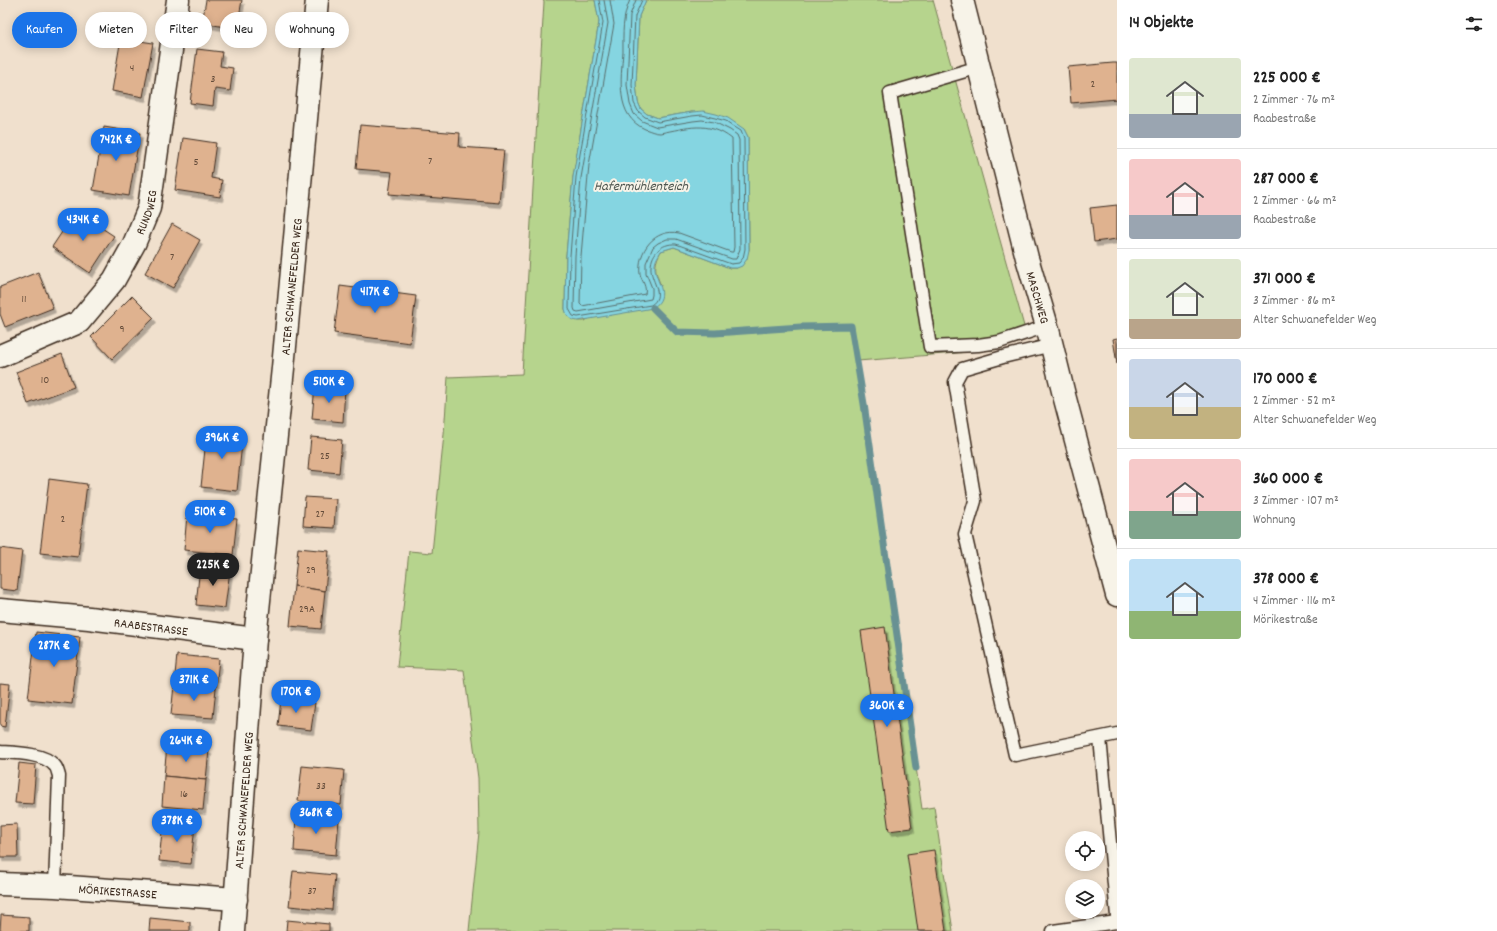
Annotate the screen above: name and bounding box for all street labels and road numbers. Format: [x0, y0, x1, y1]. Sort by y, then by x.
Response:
street label: RUNDWEG [132, 189, 163, 238]
street label: ALTER SCHWANEFELDER WEG [277, 217, 309, 356]
street label: MASCHWEG [1019, 270, 1053, 326]
street label: RAABESTRASSE [113, 614, 189, 642]
street label: ALTER SCHWANEFELDER WEG [231, 731, 260, 870]
street label: MÖRIKESTRASSE [78, 881, 158, 905]

